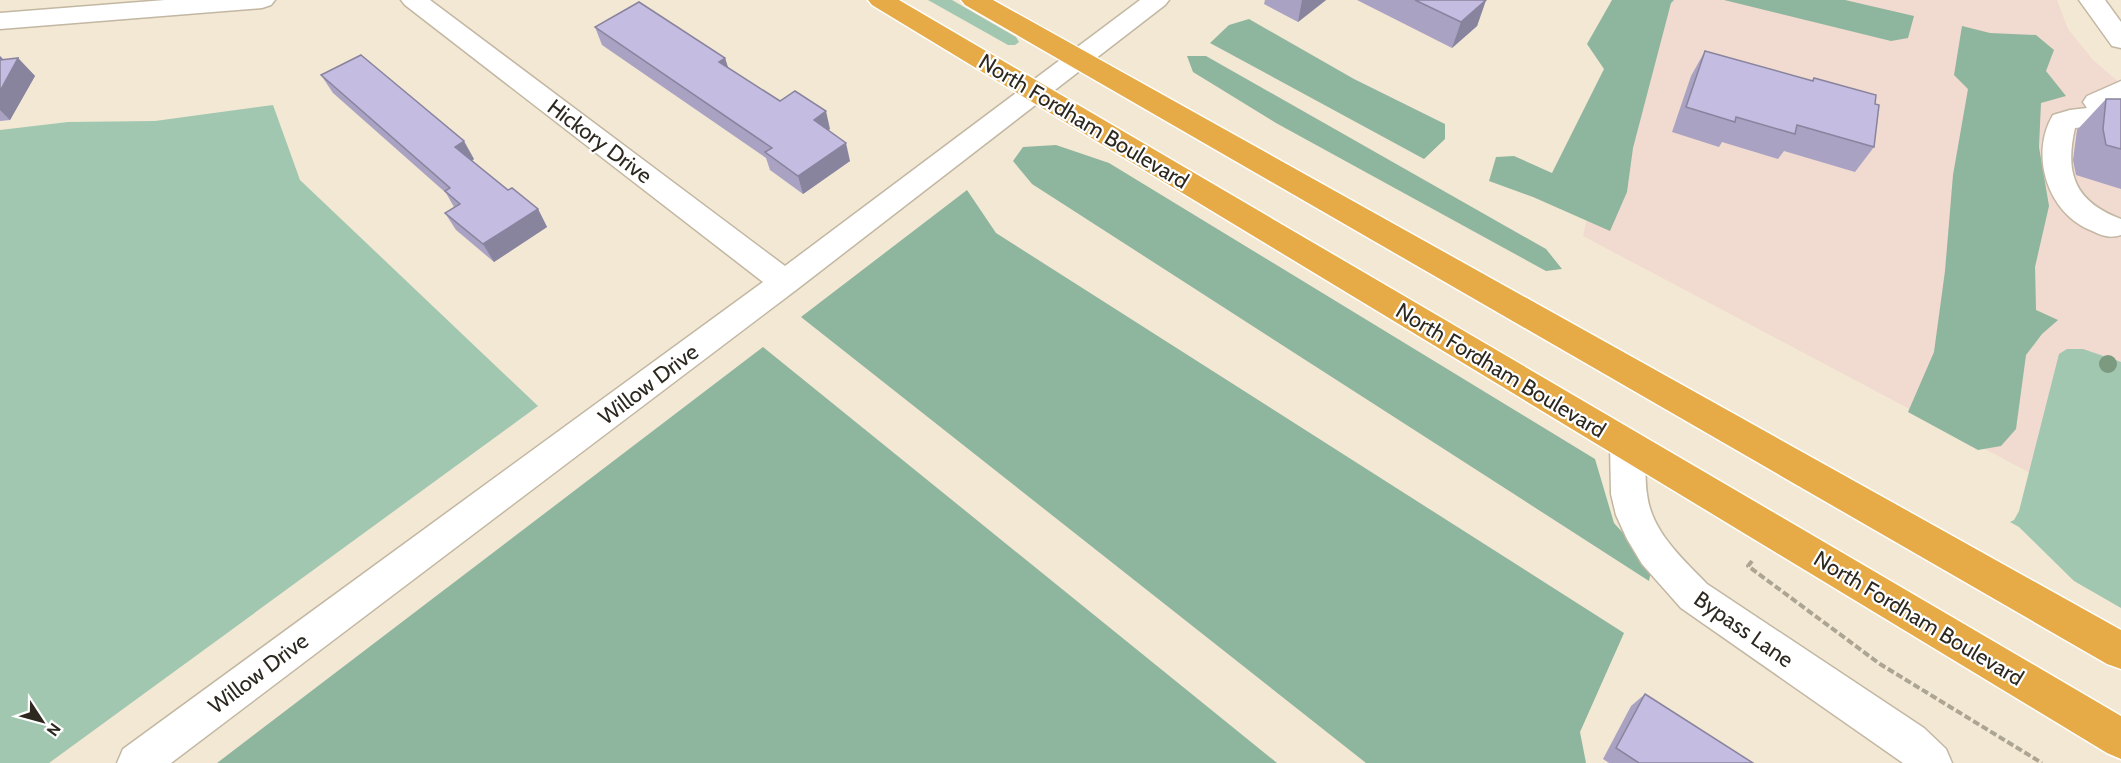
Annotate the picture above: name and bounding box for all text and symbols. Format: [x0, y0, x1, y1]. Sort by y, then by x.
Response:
street label: North Fordham Boulevard [974, 48, 1194, 195]
street label: Hickory Drive [542, 93, 657, 189]
street label: North Fordham Boulevard [1391, 297, 1611, 444]
street label: Willow Drive [593, 338, 704, 431]
street label: North Fordham Boulevard [1809, 545, 2029, 692]
street label: Bypass Lane [1689, 585, 1799, 673]
street label: Willow Drive [203, 627, 314, 720]
north arrow [12, 691, 72, 751]
text: N [43, 719, 65, 740]

